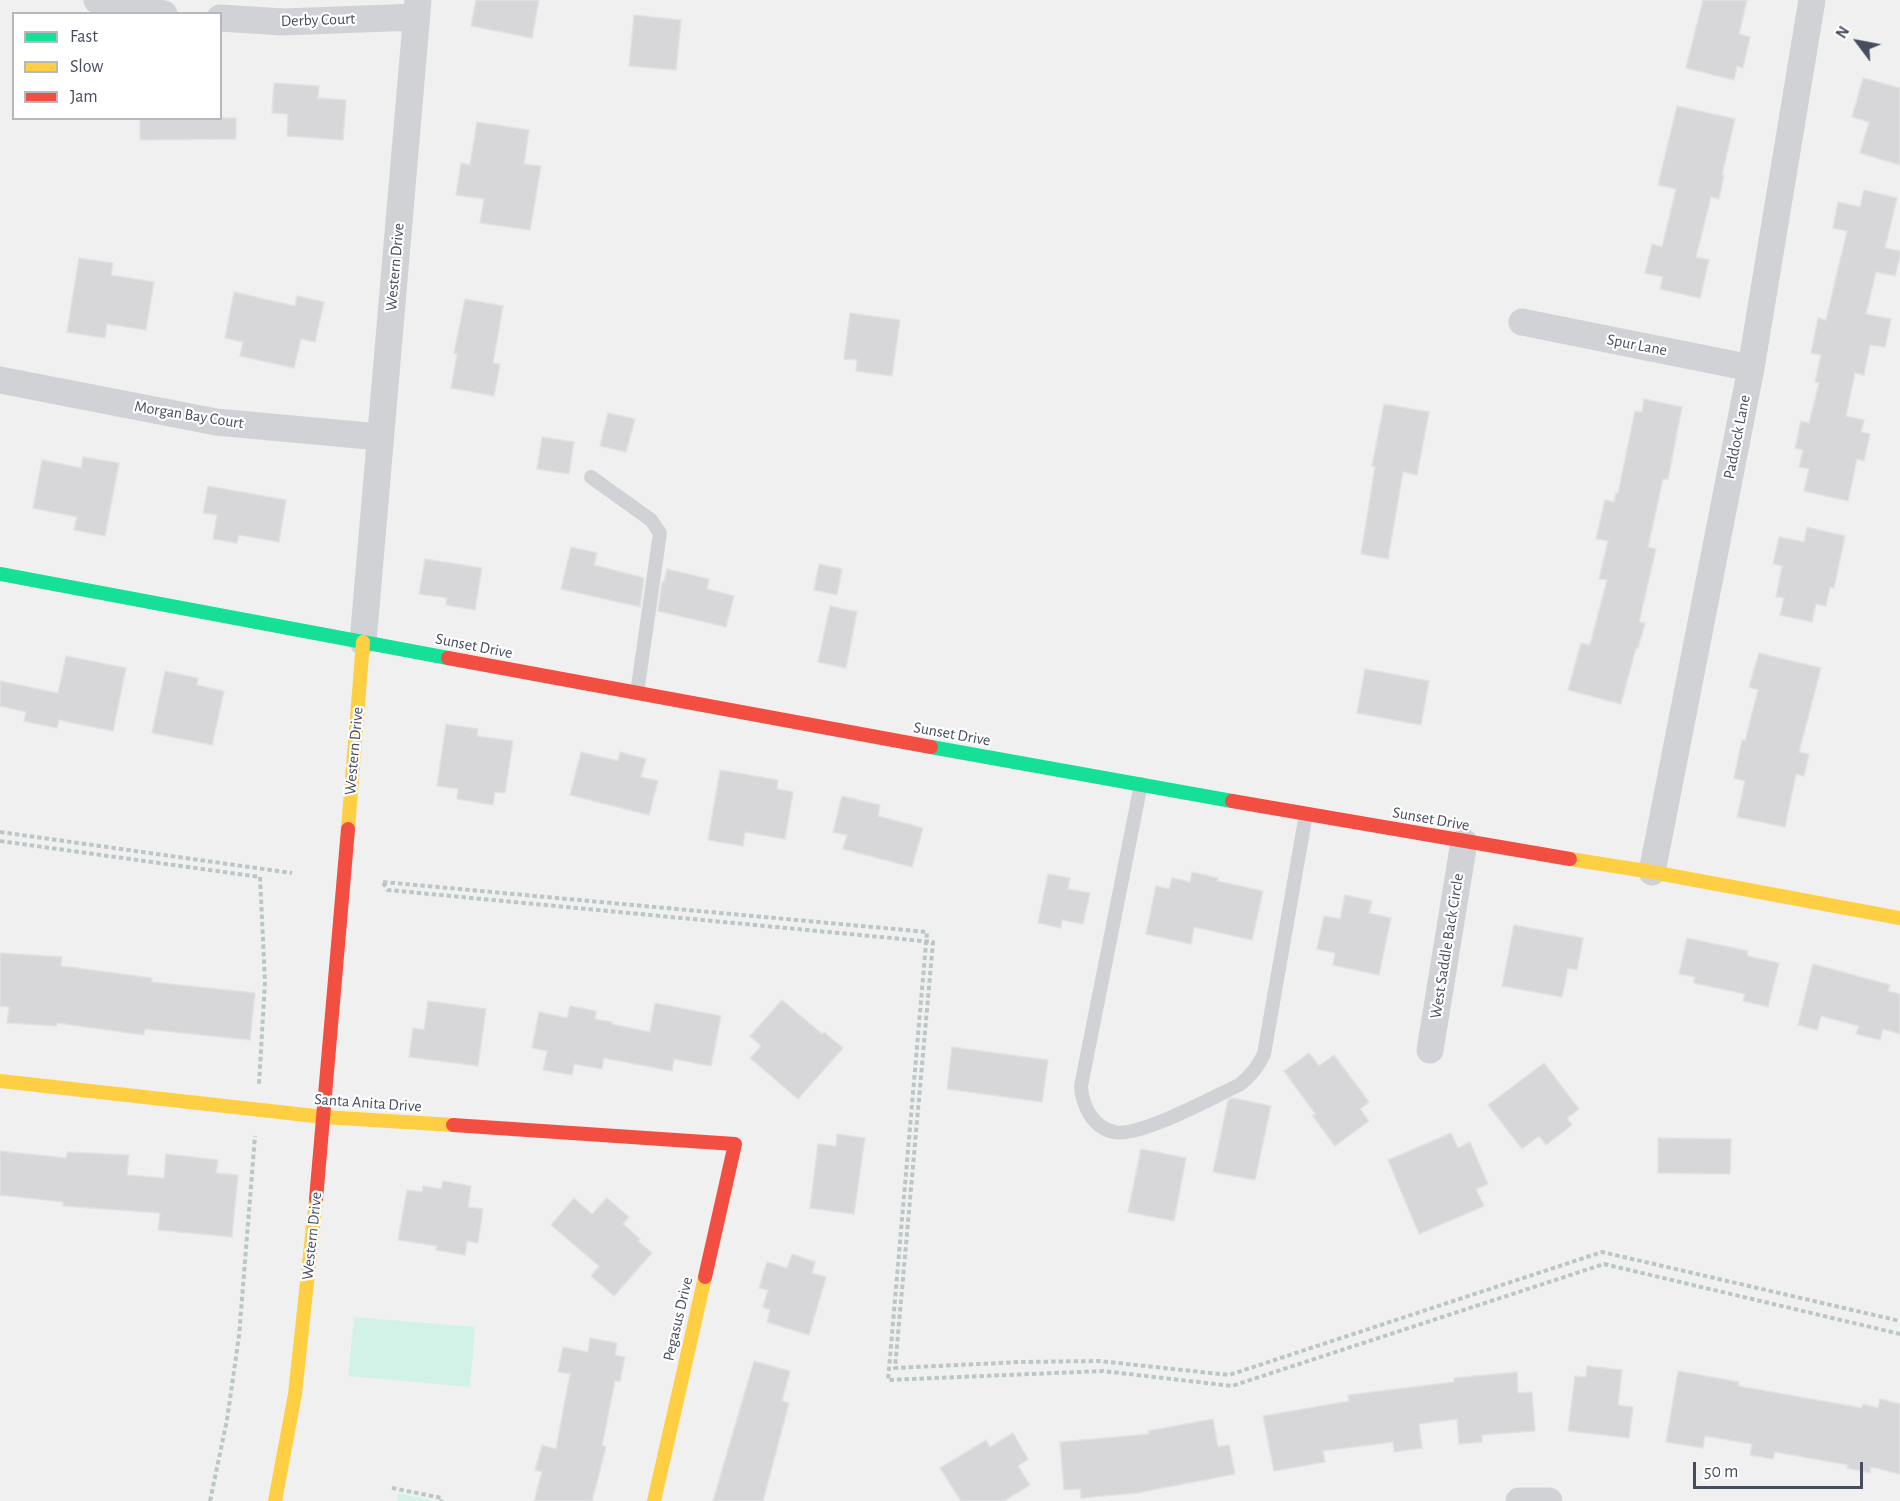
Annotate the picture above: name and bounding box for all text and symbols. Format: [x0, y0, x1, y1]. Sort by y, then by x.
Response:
street label: Derby Court [280, 9, 356, 31]
legend [12, 12, 222, 120]
north arrow [1828, 12, 1888, 72]
text: N [1833, 24, 1852, 41]
text: Fast [70, 28, 98, 46]
text: Slow [70, 58, 103, 76]
text: Jam [70, 88, 98, 106]
street label: Western Drive [382, 222, 408, 312]
street label: Spur Lane [1605, 330, 1669, 360]
street label: Paddock Lane [1719, 393, 1755, 481]
street label: Morgan Bay Court [133, 397, 245, 433]
street label: Sunset Drive [434, 629, 514, 663]
street label: Western Drive [341, 706, 367, 796]
street label: Sunset Drive [912, 718, 992, 750]
street label: Sunset Drive [1391, 803, 1471, 835]
street label: West Saddle Back Circle [1426, 872, 1468, 1020]
street label: Santa Anita Drive [314, 1090, 422, 1116]
street label: Western Drive [298, 1191, 326, 1281]
street label: Pegasus Drive [659, 1275, 697, 1363]
scale bar [1696, 1450, 1866, 1488]
text: 50 m [1704, 1463, 1738, 1481]

